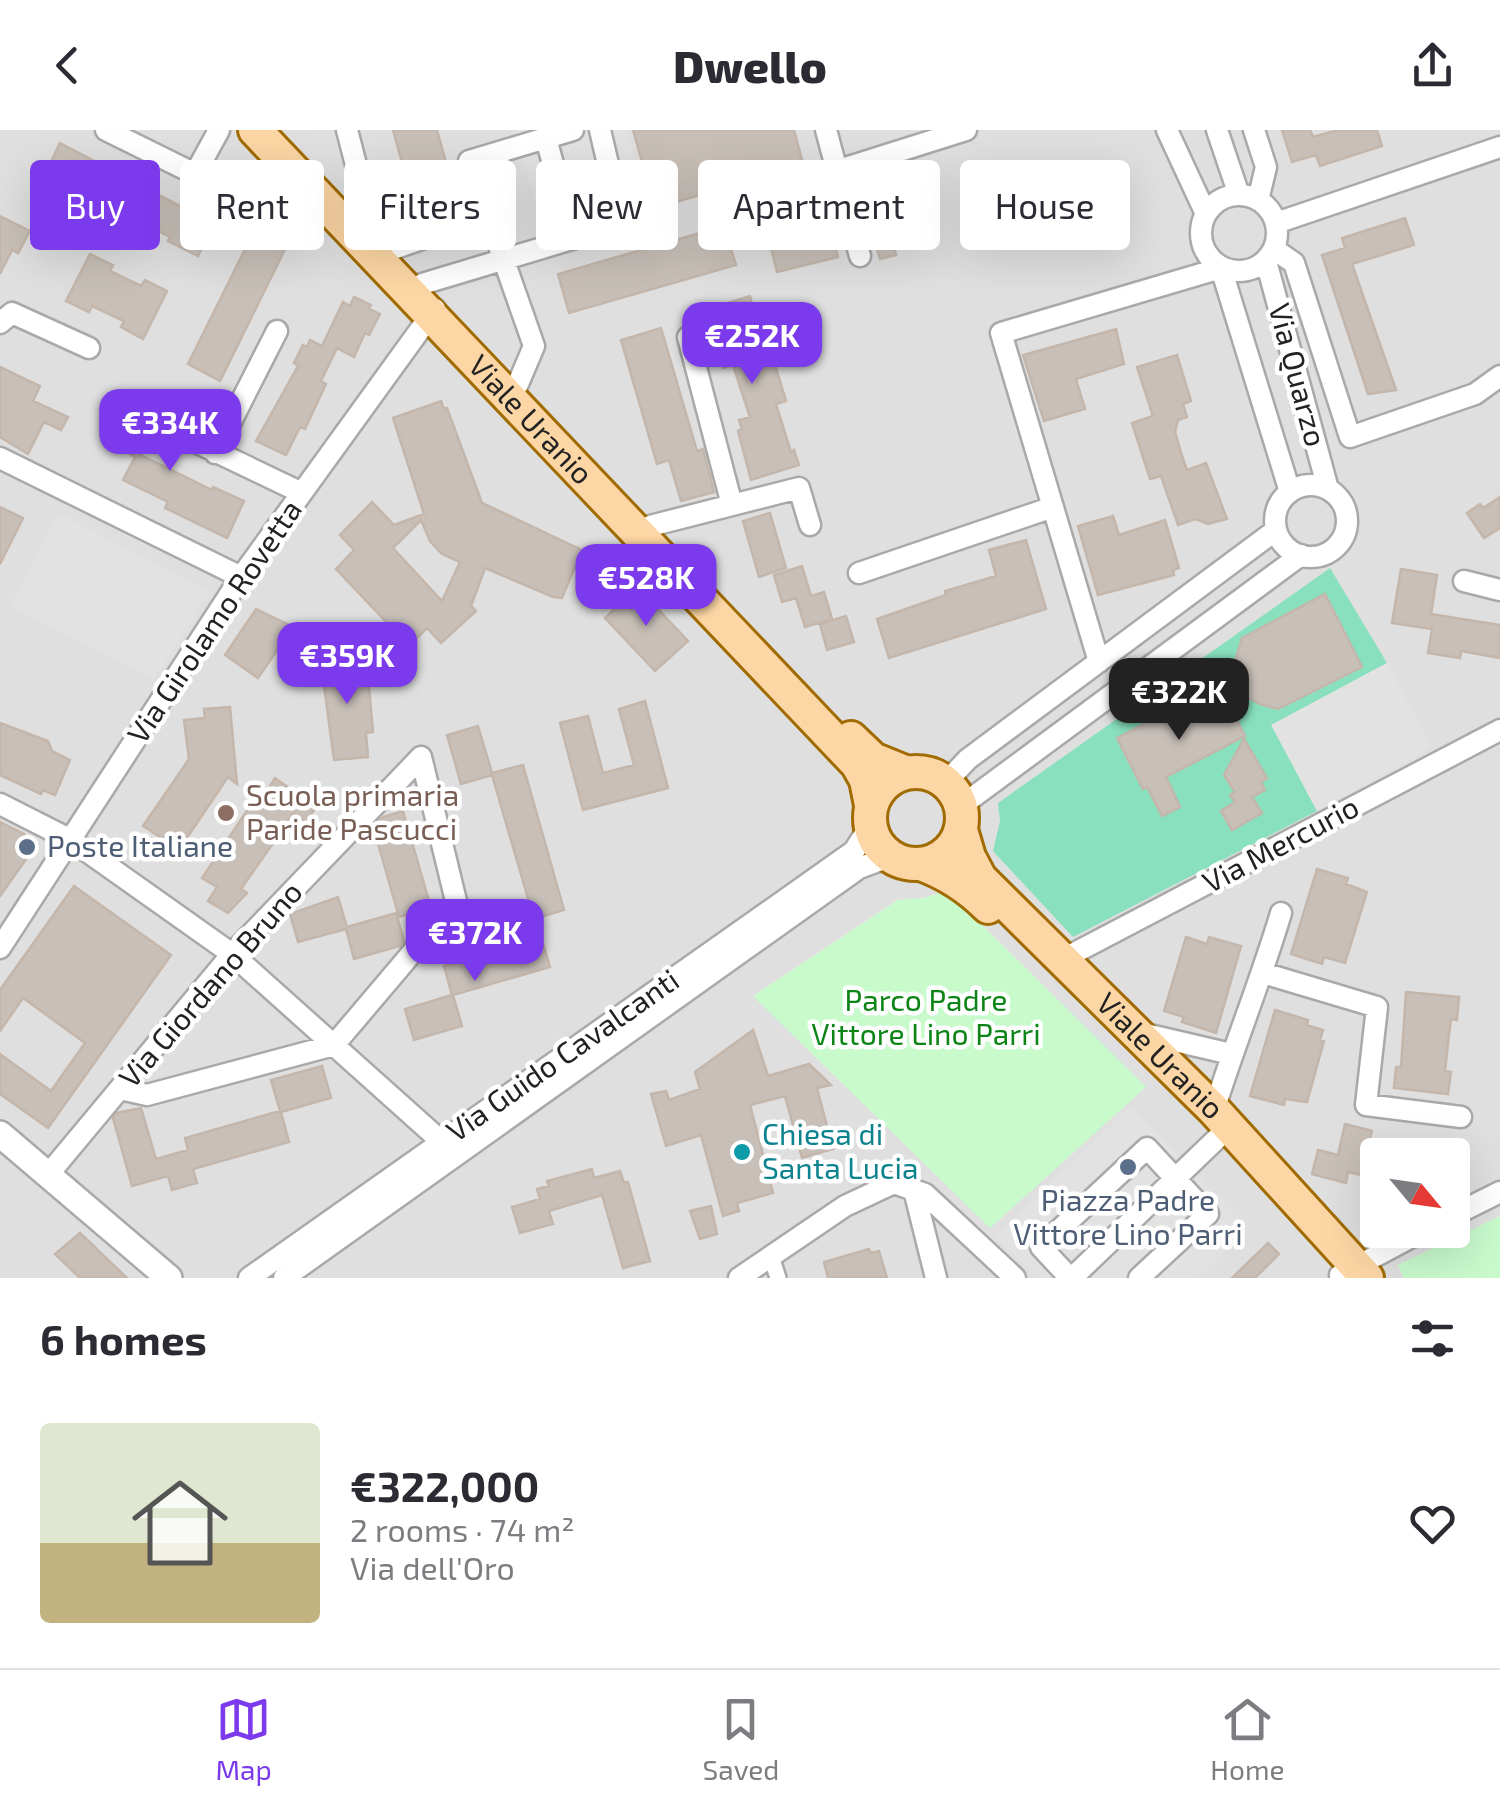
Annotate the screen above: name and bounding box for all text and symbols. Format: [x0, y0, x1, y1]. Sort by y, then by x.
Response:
icon: back [40, 38, 95, 93]
text: Dwello [673, 38, 827, 92]
icon: share [1405, 38, 1460, 93]
chip: Buy [30, 160, 160, 250]
chip: Rent [180, 160, 324, 250]
chip: Filters [344, 160, 516, 250]
chip: New [536, 160, 678, 250]
chip: Apartment [698, 160, 940, 250]
chip: House [960, 160, 1130, 250]
street label: Via Quarzo [1263, 299, 1335, 450]
pin: €252K [682, 302, 822, 387]
text: €252K [704, 315, 800, 353]
street label: Viale Uranio [462, 347, 602, 491]
pin: €334K [100, 389, 240, 474]
text: €334K [121, 402, 219, 440]
street label: Via Girolamo Rovetta [119, 492, 308, 749]
pin: €528K [576, 544, 716, 629]
text: €528K [597, 557, 695, 595]
pin: €359K [277, 622, 417, 707]
text: €359K [299, 635, 395, 673]
pin: €322K [1109, 658, 1249, 743]
text: €322K [1131, 671, 1227, 709]
place label: Scuola primaria Paride Pascucci [246, 776, 459, 846]
street label: Via Mercurio [1196, 787, 1364, 899]
marker: Scuola primaria Paride Pascucci [215, 802, 237, 824]
place label: Poste Italiane [47, 827, 233, 863]
marker: Poste Italiane [16, 836, 38, 858]
street label: Via Giordano Bruno [110, 873, 309, 1094]
pin: €372K [405, 899, 545, 984]
text: €372K [428, 912, 522, 950]
street label: Via Guido Cavalcanti [439, 961, 685, 1148]
park label: Parco Padre Vittore Lino Parri [811, 981, 1041, 1051]
street label: Viale Uranio [1090, 984, 1232, 1125]
place label: Chiesa di Santa Lucia [762, 1115, 918, 1185]
north arrow [1360, 1138, 1470, 1248]
map controls [1360, 1138, 1470, 1248]
marker: Chiesa di Santa Lucia [731, 1141, 753, 1163]
marker: Piazza Padre Vittore Lino Parri [1117, 1156, 1139, 1178]
place label: Piazza Padre Vittore Lino Parri [1013, 1181, 1243, 1251]
icon: filters [1405, 1311, 1460, 1366]
text: 6 homes [40, 1313, 207, 1363]
text: €322,000 [350, 1460, 539, 1510]
icon: home [120, 1463, 240, 1583]
icon: heart [1405, 1496, 1460, 1551]
text: 2 rooms · 74 m² [350, 1510, 574, 1548]
text: Via dell'Oro [350, 1548, 515, 1586]
tab: Map [215, 1692, 272, 1786]
tab: Saved [703, 1692, 779, 1786]
tab: Home [1210, 1692, 1285, 1786]

